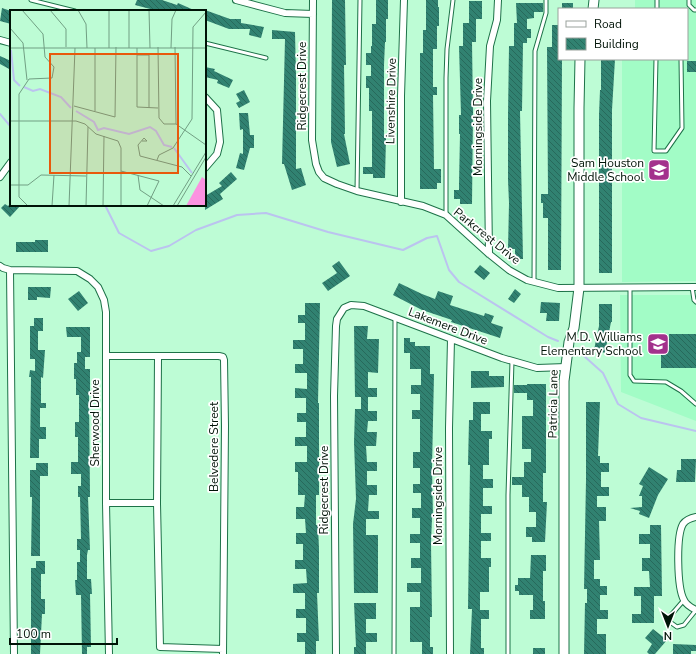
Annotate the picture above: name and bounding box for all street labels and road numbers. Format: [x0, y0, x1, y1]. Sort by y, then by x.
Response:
street label: Ridgecrest Drive [294, 42, 310, 130]
street label: Livenshire Drive [382, 58, 400, 144]
street label: Morningside Drive [470, 78, 486, 176]
street label: Parkcrest Drive [450, 204, 524, 268]
street label: Lakemere Drive [406, 303, 490, 349]
street label: Patricia Lane [544, 369, 562, 439]
street label: Sherwood Drive [87, 379, 103, 467]
street label: Belvedere Street [206, 401, 222, 492]
street label: Ridgecrest Drive [316, 446, 332, 534]
street label: Morningside Drive [430, 447, 446, 545]

